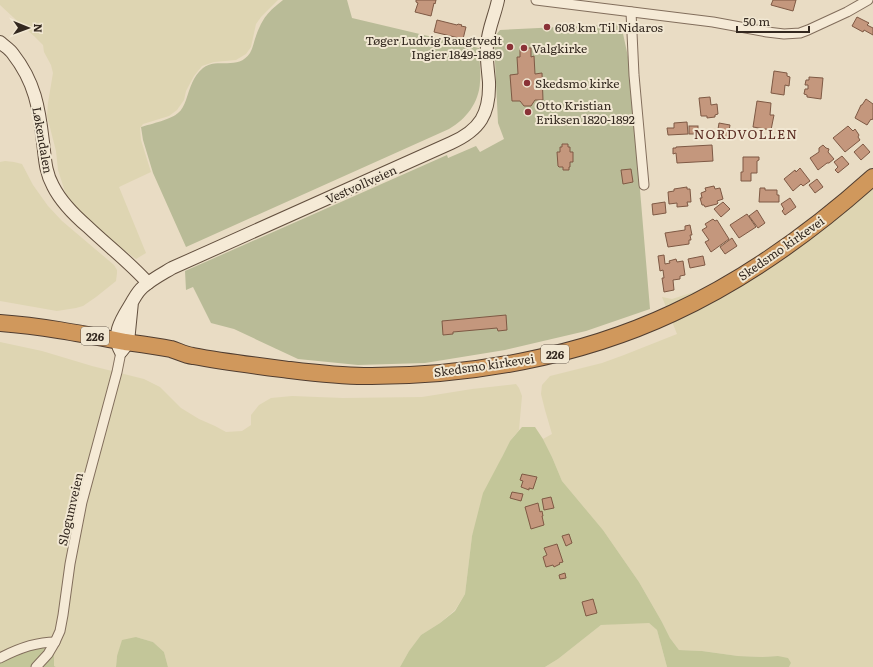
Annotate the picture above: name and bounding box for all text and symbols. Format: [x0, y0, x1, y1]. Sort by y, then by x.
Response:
north arrow [8, 8, 48, 48]
scale bar [737, 8, 809, 34]
text: 50 m [743, 12, 770, 30]
place label: 608 km Til Nidaros [555, 18, 664, 36]
marker: 608 km Til Nidaros [542, 22, 552, 32]
text: N [31, 23, 47, 33]
place label: Tøger Ludvig Raugtvedt Ingier 1849-1889 [365, 31, 502, 63]
place label: Valgkirke [532, 39, 587, 57]
marker: Tøger Ludvig Raugtvedt Ingier 1849-1889 [505, 42, 515, 52]
marker: Valgkirke [519, 43, 529, 53]
place label: Skedsmo kirke [535, 74, 620, 92]
marker: Skedsmo kirke [522, 78, 532, 88]
place label: Otto Kristian Eriksen 1820-1892 [536, 96, 635, 128]
street label: Løkendalen [28, 105, 58, 175]
marker: Otto Kristian Eriksen 1820-1892 [523, 107, 533, 117]
district label: NORDVOLLEN [694, 124, 798, 143]
street label: Vestvollveien [323, 160, 400, 208]
street label: Skedsmo kirkevei [734, 212, 828, 284]
road number: 226 [81, 327, 109, 345]
road number: 226 [541, 345, 569, 363]
street label: Skedsmo kirkevei [433, 349, 535, 381]
street label: Slogumveien [53, 471, 87, 547]

